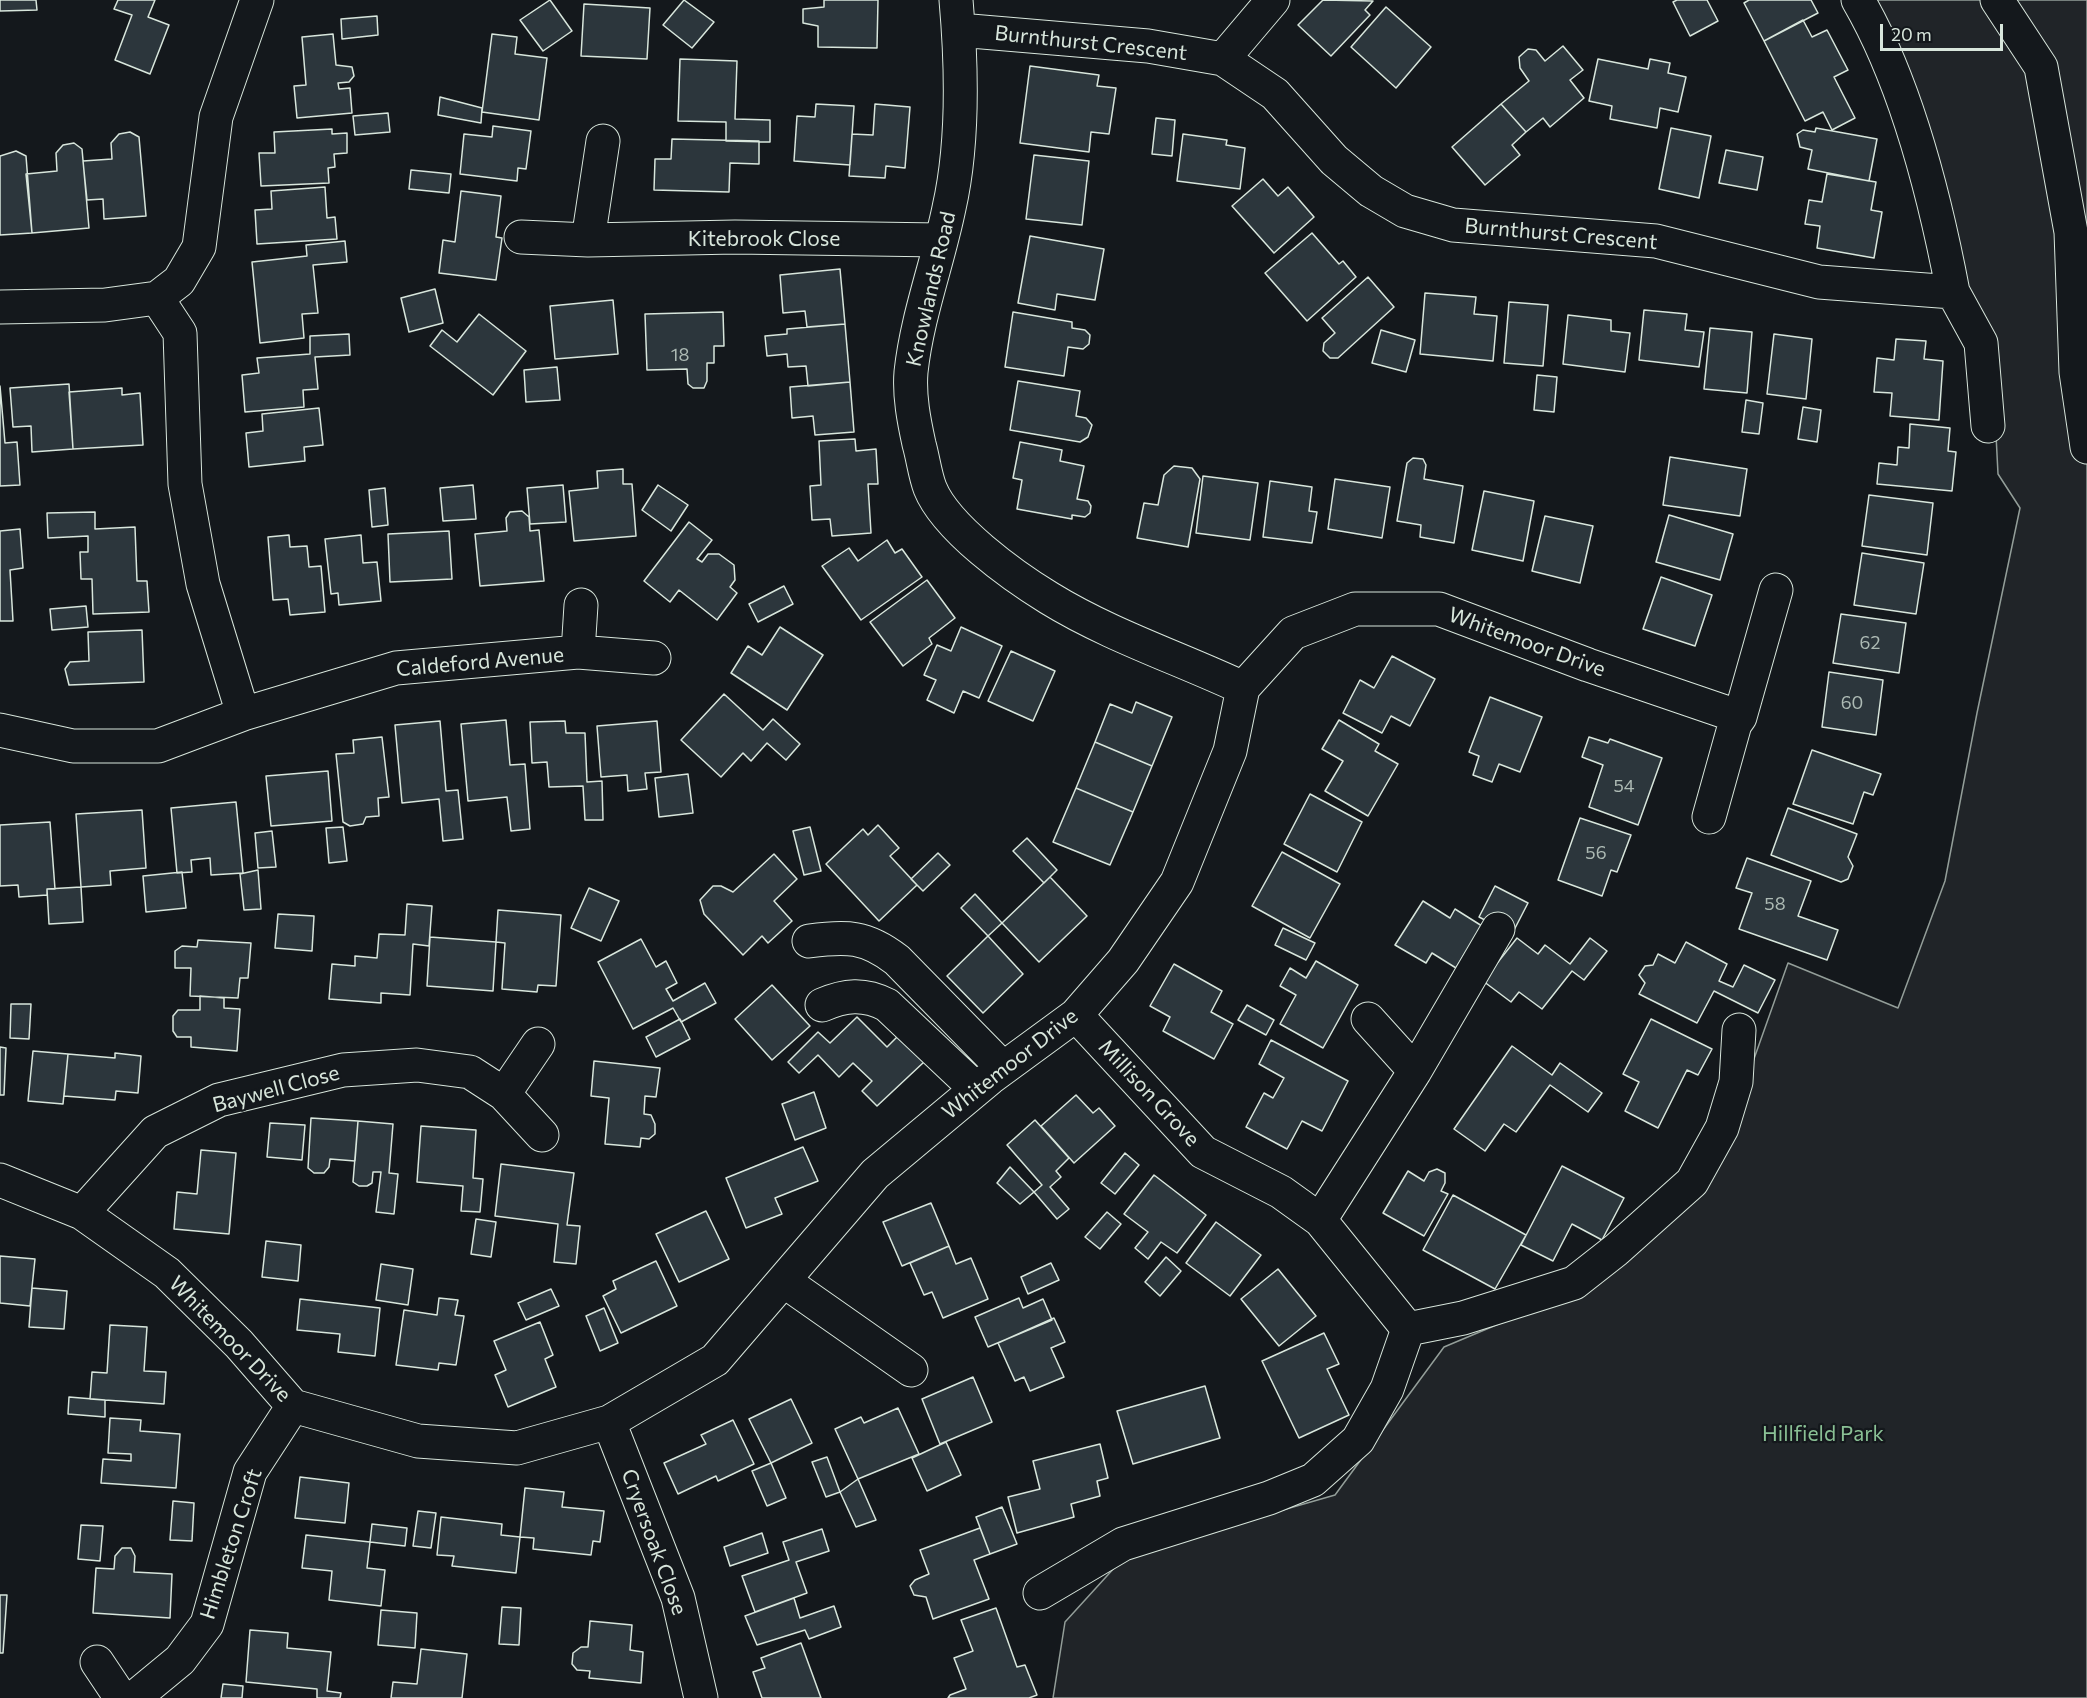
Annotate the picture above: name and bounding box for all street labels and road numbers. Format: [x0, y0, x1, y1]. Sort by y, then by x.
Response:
street label: Burnthurst Crescent [994, 20, 1188, 66]
street label: Knowlands Road [901, 209, 961, 369]
street label: Burnthurst Crescent [1464, 213, 1658, 255]
street label: Kitebrook Close [688, 226, 840, 252]
street label: Whitemoor Drive [1445, 602, 1609, 682]
street label: Caldeford Avenue [395, 642, 565, 682]
street label: Whitemoor Drive [937, 1003, 1083, 1125]
street label: Millison Grove [1093, 1034, 1205, 1152]
street label: Baywell Close [210, 1060, 342, 1118]
street label: Whitemoor Drive [164, 1271, 296, 1407]
street label: Himbleton Croft [195, 1465, 267, 1623]
street label: Cryersoak Close [616, 1466, 692, 1618]

